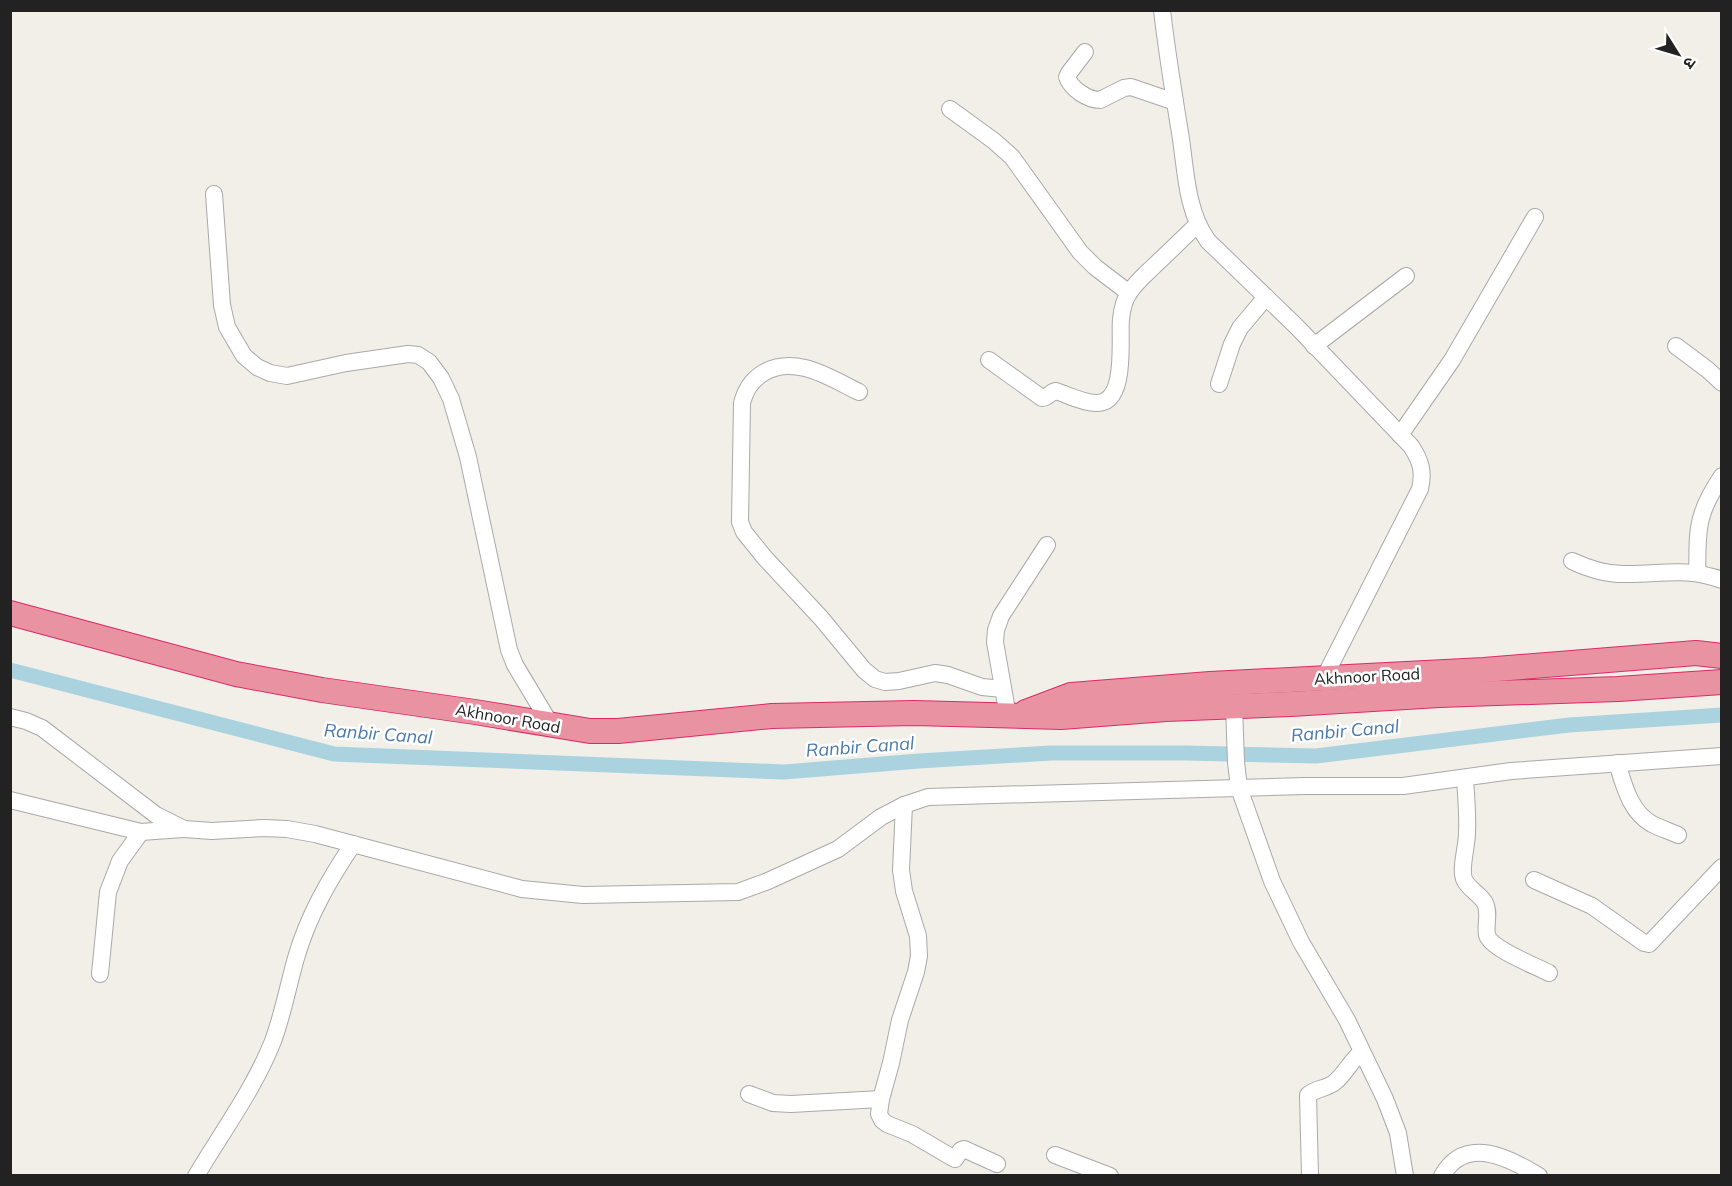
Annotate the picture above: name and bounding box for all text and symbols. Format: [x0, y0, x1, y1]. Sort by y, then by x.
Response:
north arrow [1648, 24, 1708, 84]
text: उ [1679, 53, 1701, 73]
street label: Akhnoor Road [1313, 663, 1421, 689]
street label: Akhnoor Road [454, 699, 562, 737]
water label: Ranbir Canal [1290, 714, 1401, 747]
water label: Ranbir Canal [323, 718, 434, 749]
water label: Ranbir Canal [805, 731, 916, 762]

